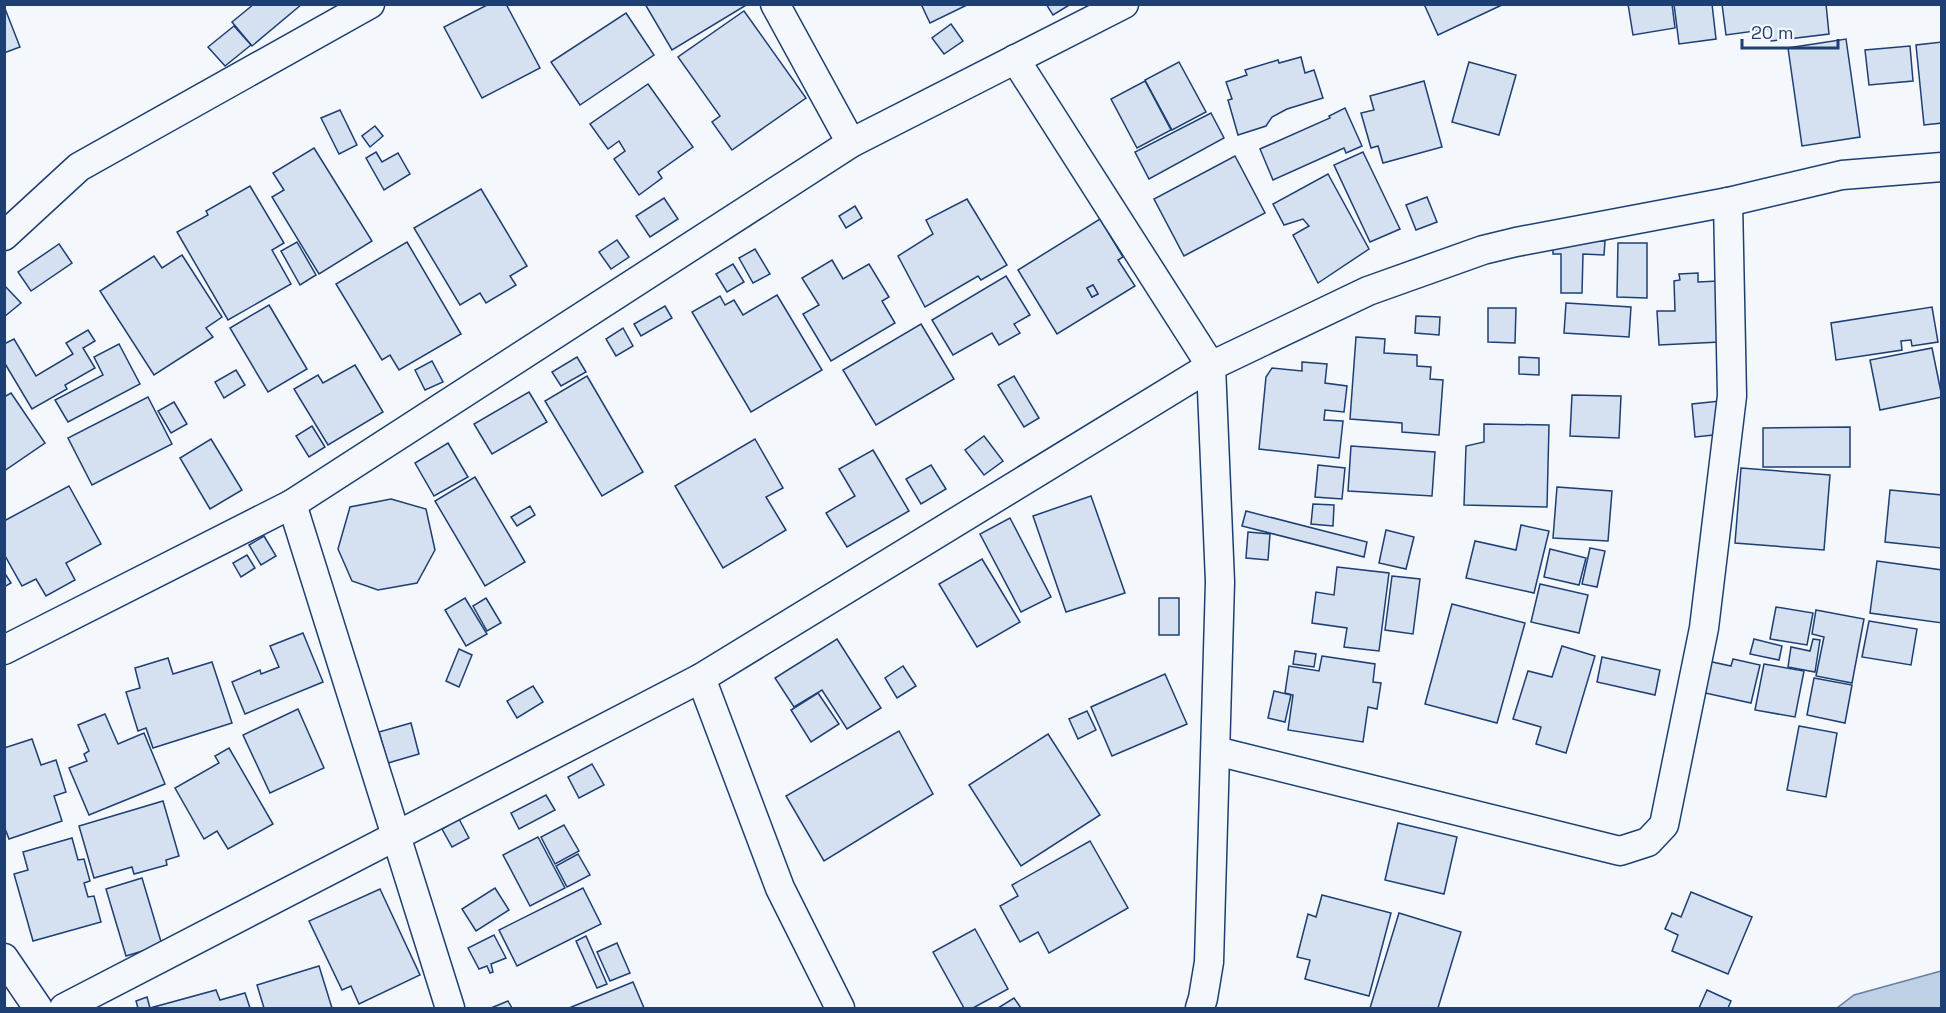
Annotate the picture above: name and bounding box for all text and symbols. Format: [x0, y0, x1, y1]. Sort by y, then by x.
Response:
scale bar [1742, 12, 1838, 50]
text: 20 m [1751, 21, 1794, 44]

